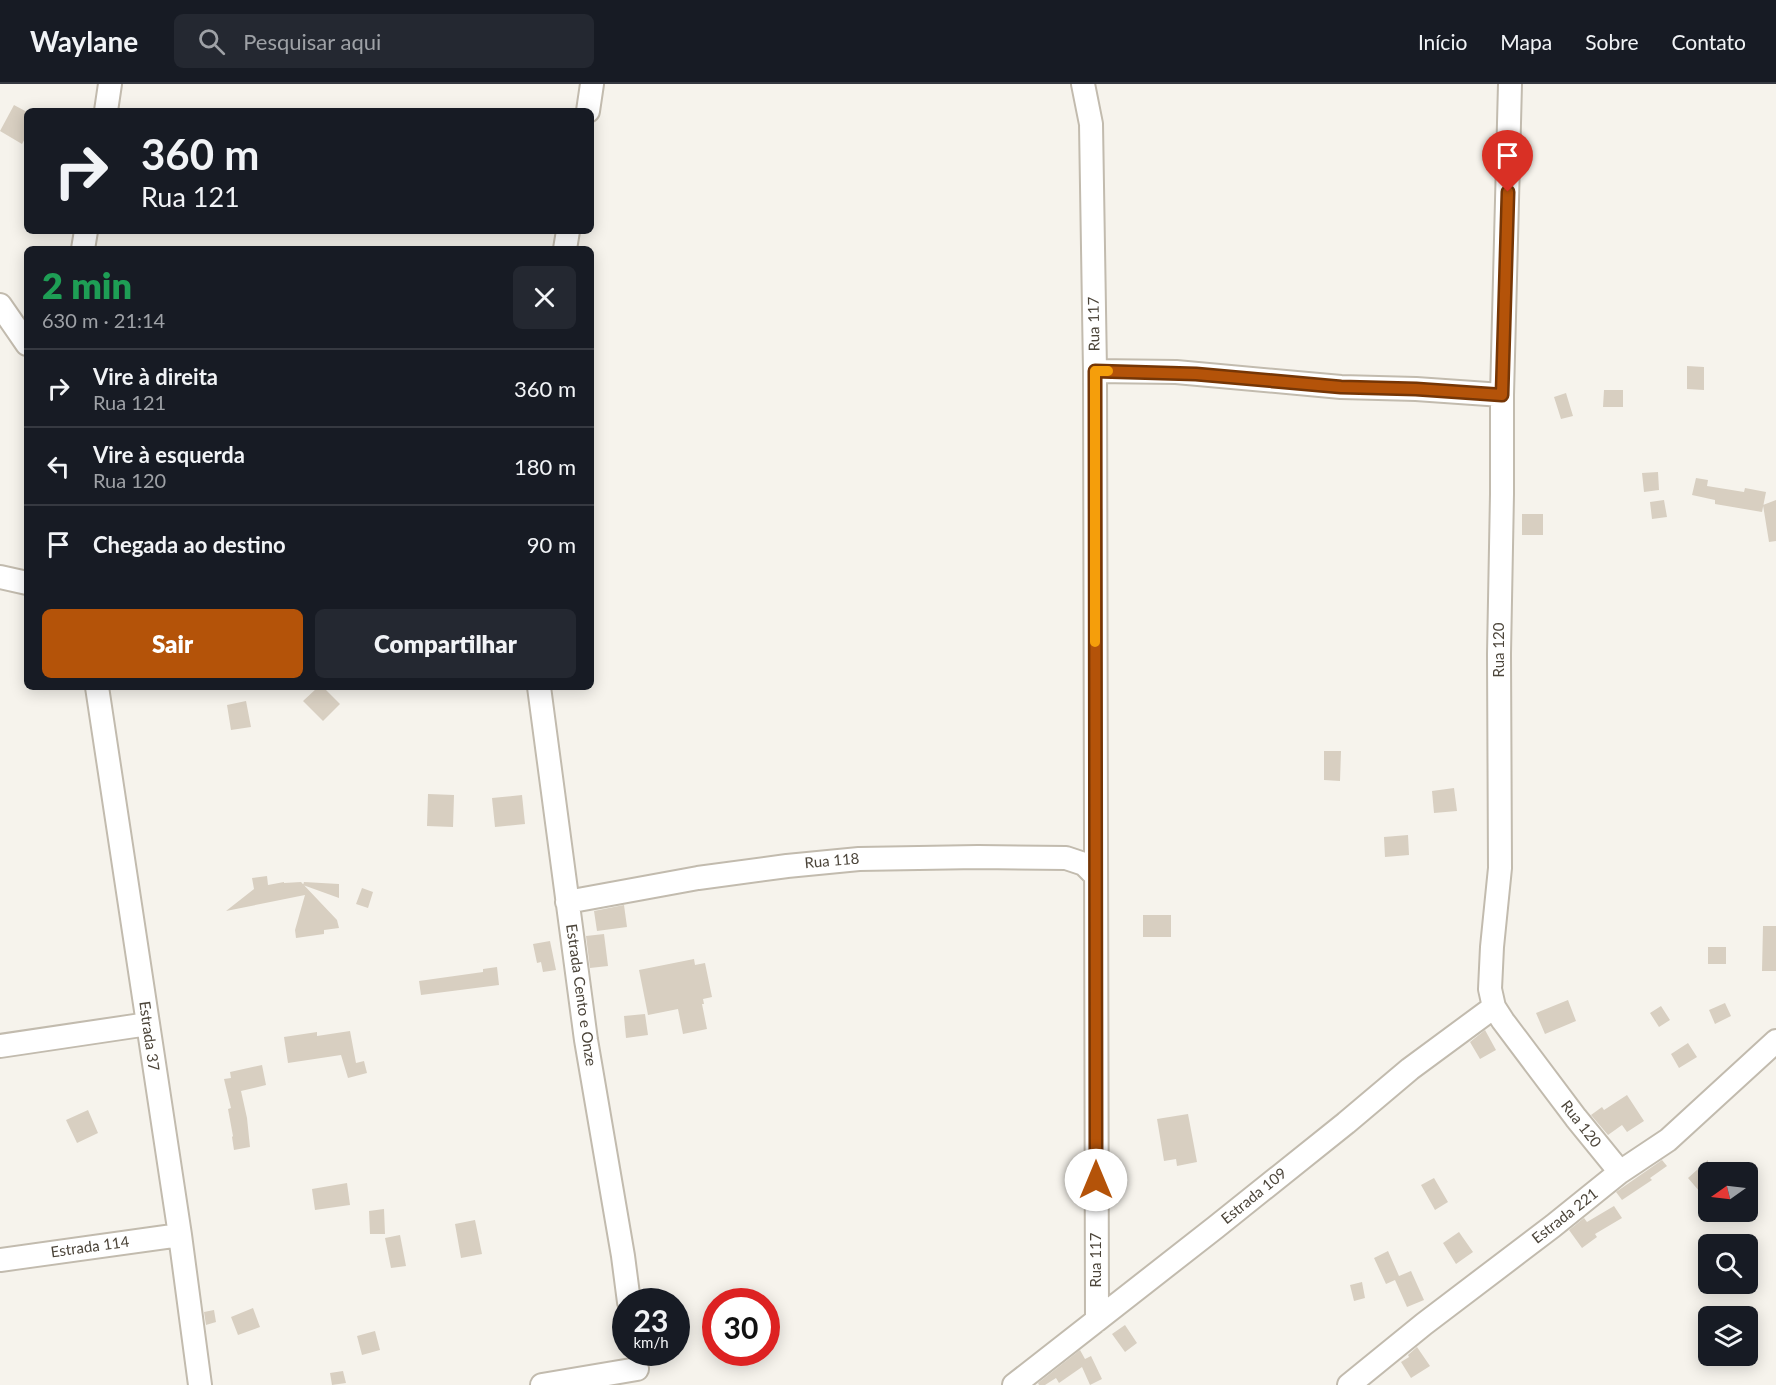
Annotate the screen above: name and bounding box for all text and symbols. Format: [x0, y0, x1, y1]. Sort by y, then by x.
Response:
search box [174, 14, 594, 68]
text: Waylane [30, 24, 138, 58]
icon: search [195, 25, 228, 58]
text: Pesquisar aqui [243, 28, 381, 55]
text: Início [1418, 29, 1467, 54]
text: Mapa [1500, 29, 1552, 54]
text: Sobre [1585, 29, 1638, 54]
text: Contato [1671, 29, 1746, 54]
text: 360 m [141, 129, 259, 179]
pin [1482, 130, 1533, 192]
icon: right [42, 132, 120, 210]
icon: arrive [1491, 139, 1524, 172]
text: Rua 121 [141, 180, 240, 213]
text: 2 min [42, 263, 132, 307]
button: close [513, 266, 576, 329]
street label: Rua 117 [1084, 296, 1102, 352]
text: 630 m · 21:14 [42, 308, 165, 332]
text: Vire à direita [93, 363, 218, 390]
icon: right [42, 372, 75, 405]
text: 360 m [514, 375, 576, 402]
text: Rua 121 [93, 390, 166, 414]
text: Vire à esquerda [93, 441, 245, 468]
icon: left [42, 450, 75, 483]
text: 180 m [514, 453, 576, 480]
text: Rua 120 [93, 468, 166, 492]
icon: arrive [42, 528, 75, 561]
text: Chegada ao destino [93, 531, 286, 558]
text: 90 m [527, 531, 576, 558]
button: Sair [42, 609, 303, 678]
button: Compartilhar [315, 609, 576, 678]
street label: Rua 120 [1489, 622, 1507, 677]
street label: Rua 118 [804, 849, 860, 871]
street label: Estrada Cento e Onze [563, 923, 601, 1067]
street label: Estrada 37 [136, 1000, 164, 1072]
street label: Rua 120 [1558, 1096, 1606, 1151]
position arrow [1064, 1148, 1128, 1212]
north arrow [1698, 1162, 1758, 1222]
map controls [1698, 1162, 1758, 1366]
street label: Estrada 109 [1217, 1163, 1290, 1227]
street label: Estrada 221 [1528, 1184, 1601, 1247]
street label: Estrada 114 [49, 1232, 131, 1260]
street label: Rua 117 [1086, 1232, 1104, 1287]
button: search [1698, 1234, 1758, 1294]
speed limit sign: 30 [702, 1288, 780, 1366]
text: 23 [634, 1302, 668, 1338]
button: layers [1698, 1306, 1758, 1366]
text: km/h [633, 1333, 669, 1351]

